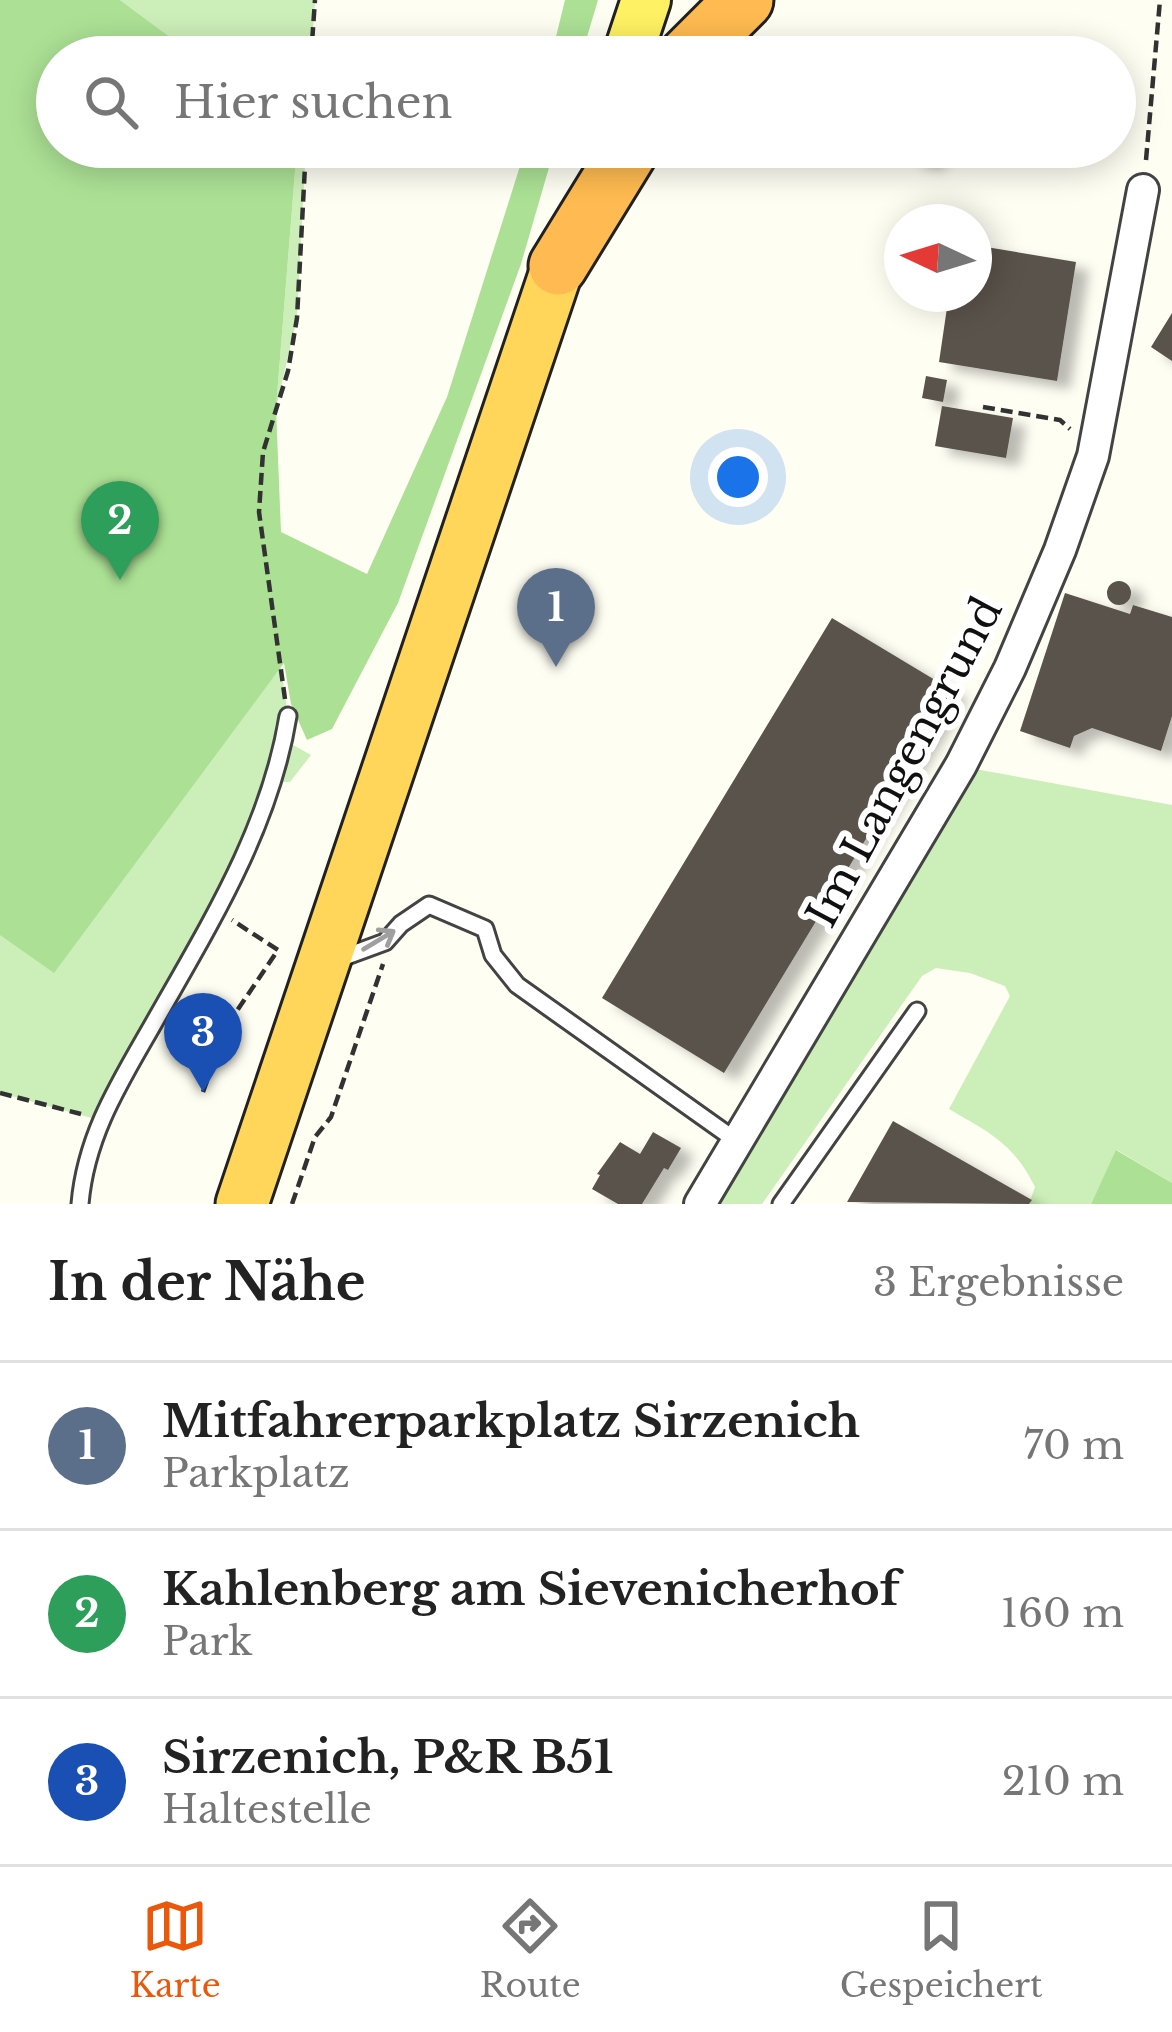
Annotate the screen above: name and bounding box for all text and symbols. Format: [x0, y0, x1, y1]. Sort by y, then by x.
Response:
search box [36, 36, 1136, 168]
icon: search [78, 69, 144, 135]
text: Hier suchen [174, 74, 452, 130]
north arrow [884, 204, 992, 312]
your location [708, 447, 768, 507]
pin: 2 [81, 481, 159, 580]
pin: 1 [517, 568, 595, 667]
street label: Im Langengrund [795, 588, 1013, 936]
one-way arrow [361, 928, 395, 952]
pin: 3 [164, 993, 242, 1092]
text: In der Nähe [48, 1251, 366, 1314]
text: 3 Ergebnisse [873, 1258, 1124, 1307]
text: Mitfahrerparkplatz Sirzenich [162, 1393, 860, 1449]
text: 1 [78, 1421, 96, 1470]
text: 70 m [1024, 1421, 1124, 1470]
text: Parkplatz [162, 1449, 350, 1498]
text: Kahlenberg am Sievenicherhof [162, 1561, 900, 1617]
text: 2 [74, 1589, 100, 1638]
text: 160 m [1001, 1589, 1124, 1638]
text: Park [162, 1617, 253, 1666]
text: Sirzenich, P&R B51 [162, 1729, 613, 1785]
text: 3 [75, 1757, 99, 1806]
text: 210 m [1002, 1757, 1124, 1806]
text: Haltestelle [162, 1785, 372, 1834]
tab: Karte [130, 1893, 221, 2006]
tab: Route [480, 1893, 581, 2006]
tab: Gespeichert [840, 1893, 1042, 2006]

